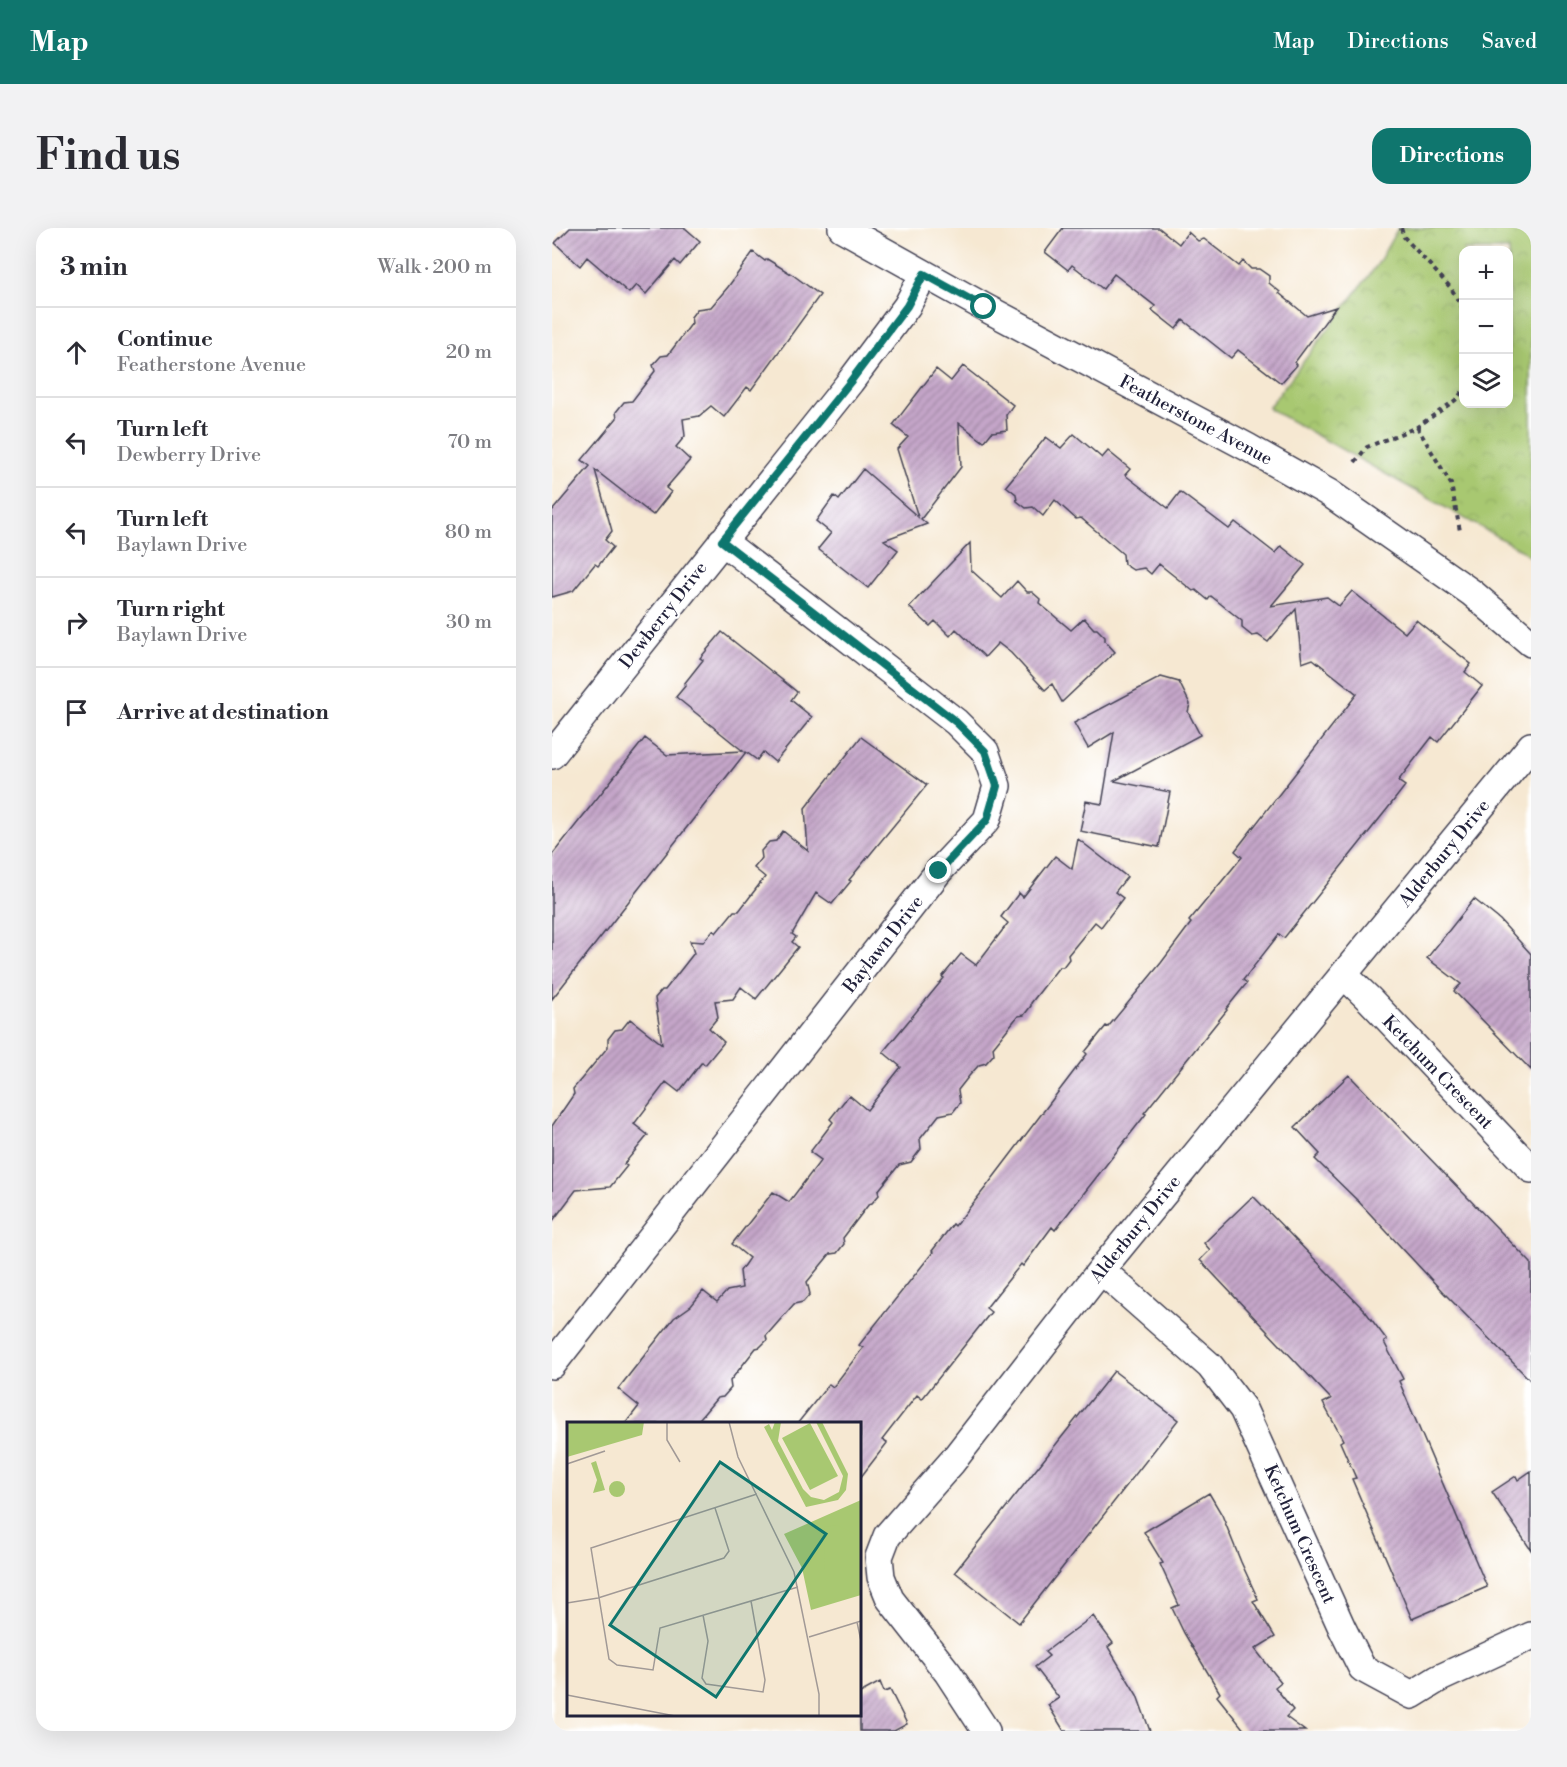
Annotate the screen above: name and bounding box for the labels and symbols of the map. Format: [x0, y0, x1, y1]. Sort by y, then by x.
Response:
route start [970, 293, 996, 319]
street label: Featherstone Avenue [1115, 370, 1276, 471]
street label: Dewberry Drive [614, 557, 712, 673]
street label: Alderbury Drive [1393, 795, 1495, 913]
route end [925, 857, 951, 883]
street label: Baylawn Drive [838, 891, 929, 998]
street label: Ketchum Crescent [1377, 1010, 1498, 1135]
street label: Alderbury Drive [1084, 1171, 1186, 1289]
inset map [567, 1422, 861, 1716]
street label: Ketchum Crescent [1259, 1461, 1341, 1608]

